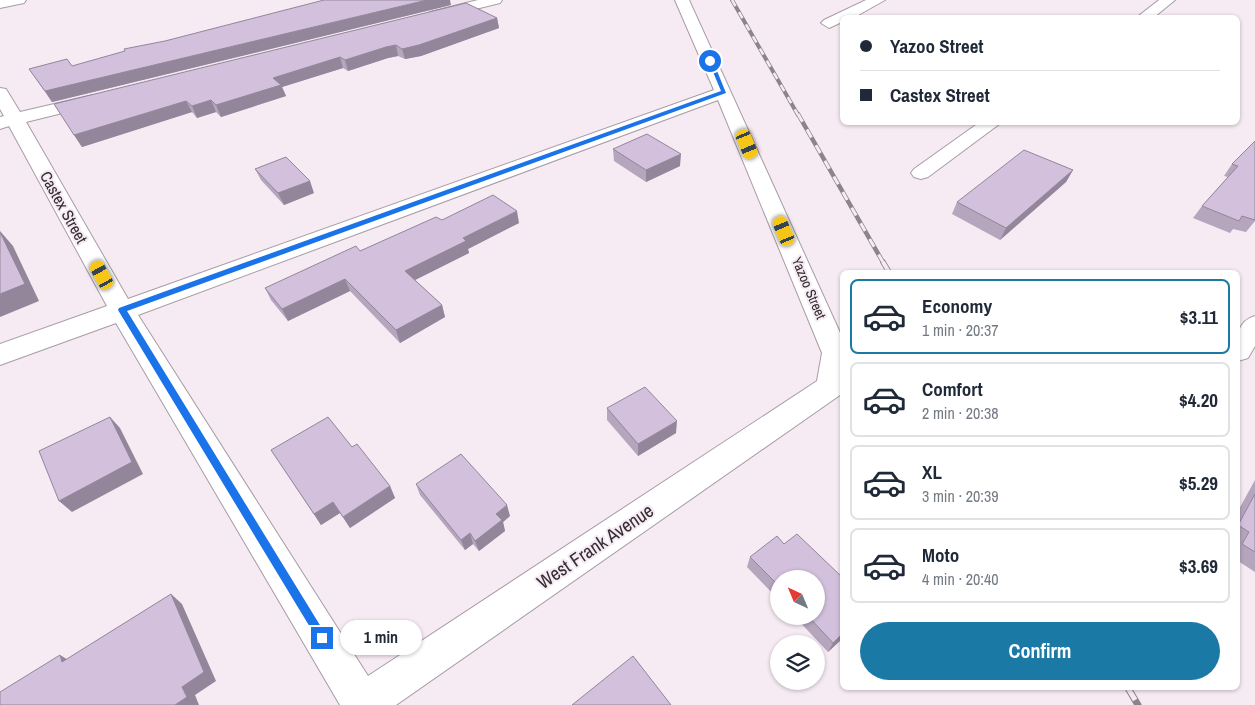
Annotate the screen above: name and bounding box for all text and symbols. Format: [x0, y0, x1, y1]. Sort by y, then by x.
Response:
text: Yazoo Street [890, 33, 984, 59]
route start [699, 50, 721, 72]
text: Castex Street [890, 82, 990, 108]
car [734, 127, 759, 161]
street label: Castex Street [35, 167, 93, 247]
car [771, 214, 796, 248]
street label: Yazoo Street [788, 254, 830, 322]
car [88, 258, 115, 292]
text: Economy [922, 293, 992, 319]
icon: car [862, 294, 907, 339]
text: $3.11 [1180, 304, 1218, 330]
text: 1 min · 20:37 [922, 319, 999, 341]
text: Comfort [922, 376, 983, 402]
icon: car [862, 377, 907, 422]
text: $4.20 [1179, 387, 1218, 413]
text: 2 min · 20:38 [922, 402, 999, 424]
text: XL [922, 459, 942, 485]
icon: car [862, 460, 907, 505]
text: $5.29 [1179, 470, 1218, 496]
text: 3 min · 20:39 [922, 485, 999, 507]
street label: West Frank Avenue [532, 497, 658, 595]
text: Moto [922, 542, 959, 568]
icon: car [862, 543, 907, 588]
text: $3.69 [1179, 553, 1218, 579]
text: 4 min · 20:40 [922, 568, 999, 590]
north arrow [770, 570, 825, 625]
map controls [770, 570, 825, 690]
callout: 1 min [340, 620, 422, 656]
button: Confirm [860, 622, 1220, 680]
text: 1 min [364, 626, 398, 648]
route end [311, 627, 333, 649]
button: layers [770, 635, 825, 690]

